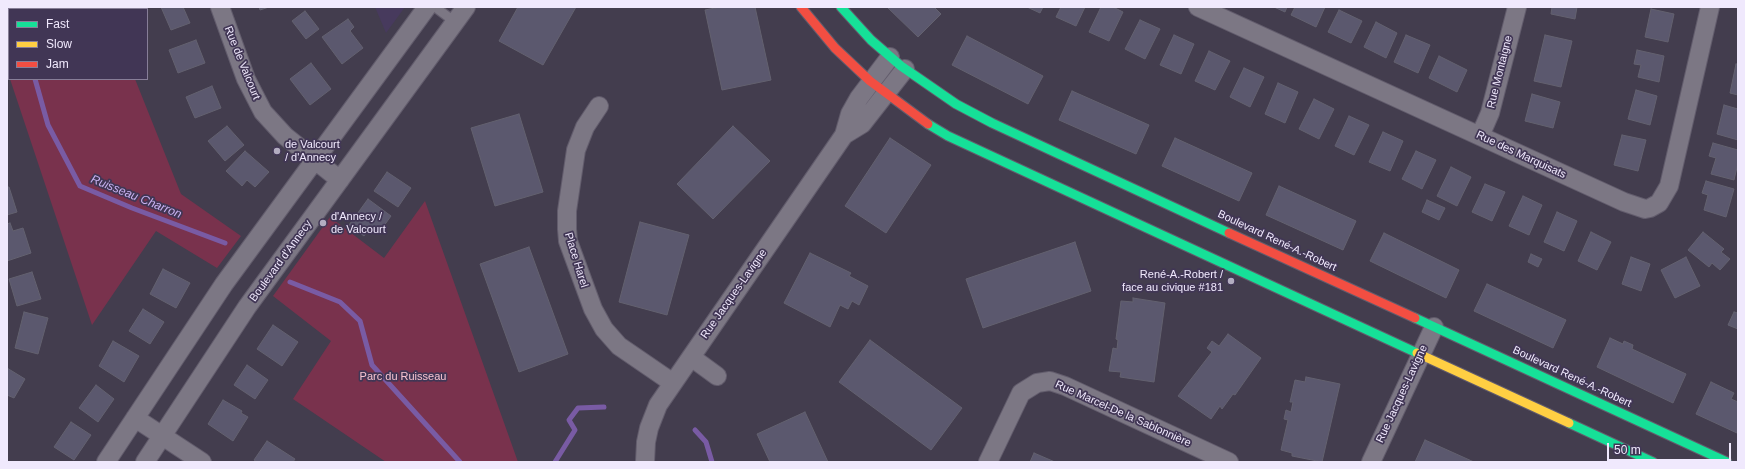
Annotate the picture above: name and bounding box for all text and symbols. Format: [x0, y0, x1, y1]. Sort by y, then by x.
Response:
legend [8, 8, 148, 80]
text: Fast [46, 17, 69, 31]
street label: Rue de Valcourt [221, 24, 263, 102]
street label: Rue Montaigne [1485, 34, 1515, 110]
text: Slow [46, 37, 72, 51]
text: Jam [46, 57, 69, 71]
street label: Rue des Marquisats [1474, 128, 1568, 182]
place label: de Valcourt / d'Annecy [285, 138, 340, 164]
marker: de Valcourt / d'Annecy [272, 146, 282, 156]
water label: Ruisseau Charron [88, 172, 184, 222]
street label: Boulevard René-A.-Robert [1215, 208, 1339, 274]
place label: d'Annecy / de Valcourt [331, 210, 386, 236]
street label: Boulevard d'Annecy [247, 218, 315, 304]
marker: d'Annecy / de Valcourt [318, 218, 328, 228]
street label: Place Harel [561, 231, 591, 289]
street label: Rue Jacques-Lavigne [698, 247, 770, 341]
place label: René-A.-Robert / face au civique #181 [1122, 268, 1223, 294]
marker: René-A.-Robert / face au civique #181 [1226, 276, 1236, 286]
street label: Rue Jacques-Lavigne [1374, 343, 1430, 445]
street label: Boulevard René-A.-Robert [1510, 344, 1634, 410]
park label: Parc du Ruisseau [360, 370, 446, 384]
street label: Rue Marcel-De la Sablonnière [1053, 378, 1193, 450]
scale bar [1609, 435, 1733, 461]
text: 50 m [1614, 443, 1641, 457]

